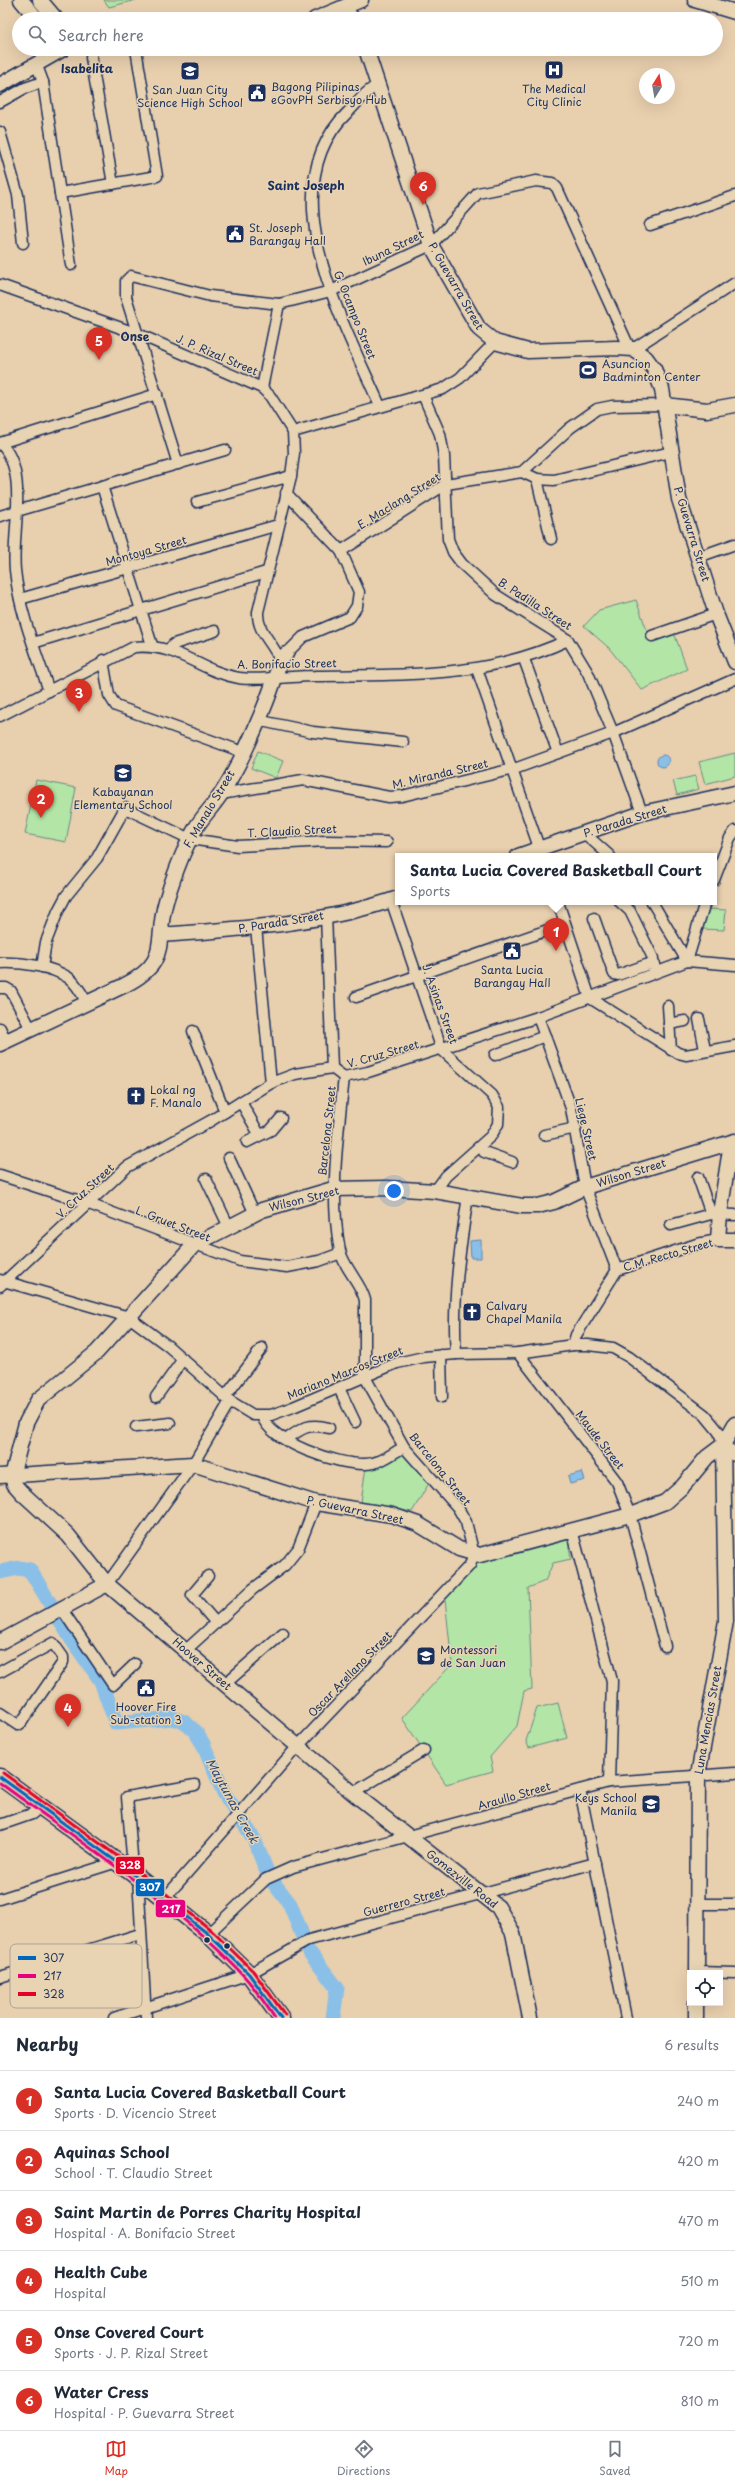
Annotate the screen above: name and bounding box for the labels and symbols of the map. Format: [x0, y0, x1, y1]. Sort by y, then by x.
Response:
district label: Isabelita [61, 59, 114, 77]
hospital icon: The Medical City Clinic [543, 59, 565, 81]
school or university icon: San Juan City Science High School [179, 60, 201, 82]
north arrow [639, 68, 675, 104]
place label: Bagong Pilipinas eGovPH Serbisyo Hub [271, 78, 387, 108]
place label: The Medical City Clinic [522, 80, 586, 110]
place label: San Juan City Science High School [137, 81, 243, 111]
public building icon: Bagong Pilipinas eGovPH Serbisyo Hub [246, 82, 268, 104]
pin: 6 [410, 172, 436, 205]
district label: Saint Joseph [267, 176, 345, 194]
place label: St. Joseph Barangay Hall [249, 219, 326, 249]
public building icon: St. Joseph Barangay Hall [224, 223, 246, 245]
street label: Ibuna Street [359, 225, 427, 270]
street label: P. Guevarra Street [424, 239, 489, 333]
street label: G. Ocampo Street [330, 268, 381, 362]
pin: 5 [86, 327, 112, 360]
district label: Onse [121, 327, 150, 345]
street label: J. P. Rizal Street [174, 330, 261, 380]
place label: Asuncion Badminton Center [602, 355, 701, 385]
sports icon: Asuncion Badminton Center [577, 359, 599, 381]
street label: E. Maclang Street [354, 468, 444, 533]
street label: P. Guevarra Street [670, 484, 715, 584]
street label: Montoya Street [103, 531, 189, 570]
street label: B. Padilla Street [495, 573, 576, 634]
street label: A. Bonifacio Street [237, 654, 337, 673]
pin: 3 [66, 679, 92, 712]
street label: M. Miranda Street [390, 754, 490, 793]
school or university icon: Kabayanan Elementary School [112, 762, 134, 784]
street label: F. Manalo Street [179, 766, 239, 851]
place label: Kabayanan Elementary School [73, 783, 173, 813]
pin: 2 [28, 785, 54, 818]
street label: P. Parada Street [581, 800, 669, 841]
street label: T. Claudio Street [247, 820, 338, 841]
street label: P. Parada Street [237, 906, 325, 937]
pin: 1 [543, 918, 569, 951]
public building icon: Santa Lucia Barangay Hall [501, 940, 523, 962]
place label: Santa Lucia Barangay Hall [474, 961, 550, 991]
street label: J. Asinas Street [418, 962, 463, 1047]
street label: V. Cruz Street [345, 1035, 421, 1072]
place label: Lokal ng F. Manalo [150, 1081, 202, 1111]
church icon: Lokal ng F. Manalo [125, 1085, 147, 1107]
street label: Barcelona Street [313, 1085, 340, 1177]
street label: Liege Street [571, 1096, 602, 1163]
street label: Wilson Street [594, 1154, 668, 1191]
street label: V. Cruz Street [52, 1159, 118, 1222]
street label: Wilson Street [267, 1181, 341, 1215]
your location [384, 1181, 404, 1201]
street label: L. Gruet Street [133, 1201, 214, 1246]
street label: C.M. Recto Street [621, 1234, 715, 1275]
place label: Calvary Chapel Manila [486, 1297, 562, 1327]
church icon: Calvary Chapel Manila [461, 1301, 483, 1323]
street label: Mariano Marcos Street [284, 1341, 406, 1404]
street label: Maude Street [572, 1407, 629, 1473]
street label: Barcelona Street [405, 1428, 476, 1510]
street label: P. Guevarra Street [305, 1491, 406, 1528]
street label: Oscar Arellano Street [304, 1626, 396, 1721]
street label: Hoover Street [169, 1633, 236, 1694]
place label: Montessori de San Juan [440, 1641, 506, 1671]
school or university icon: Montessori de San Juan [415, 1645, 437, 1667]
street label: Luna Mencias Street [690, 1664, 725, 1775]
public building icon: Hoover Fire Sub-station 3 [135, 1677, 157, 1699]
pin: 4 [55, 1694, 81, 1727]
place label: Hoover Fire Sub-station 3 [110, 1698, 182, 1728]
water label: Maytunas Creek [202, 1755, 264, 1847]
street label: Araullo Street [475, 1777, 553, 1814]
place label: Keys School Manila [575, 1789, 637, 1819]
school or university icon: Keys School Manila [640, 1793, 662, 1815]
street label: Gomezville Road [423, 1845, 502, 1912]
line badge: 328 [115, 1856, 145, 1875]
text: 328 [119, 1856, 141, 1873]
line badge: 307 [135, 1878, 165, 1897]
text: 307 [139, 1878, 162, 1895]
street label: Guerrero Street [361, 1882, 447, 1921]
line badge: 217 [155, 1899, 186, 1918]
text: 217 [162, 1900, 181, 1917]
unlabelled marker [202, 1935, 212, 1945]
unlabelled marker [222, 1941, 232, 1951]
legend [10, 1944, 142, 2008]
text: 307 [43, 1949, 64, 1966]
text: 217 [43, 1967, 62, 1984]
text: 328 [43, 1985, 65, 2002]

